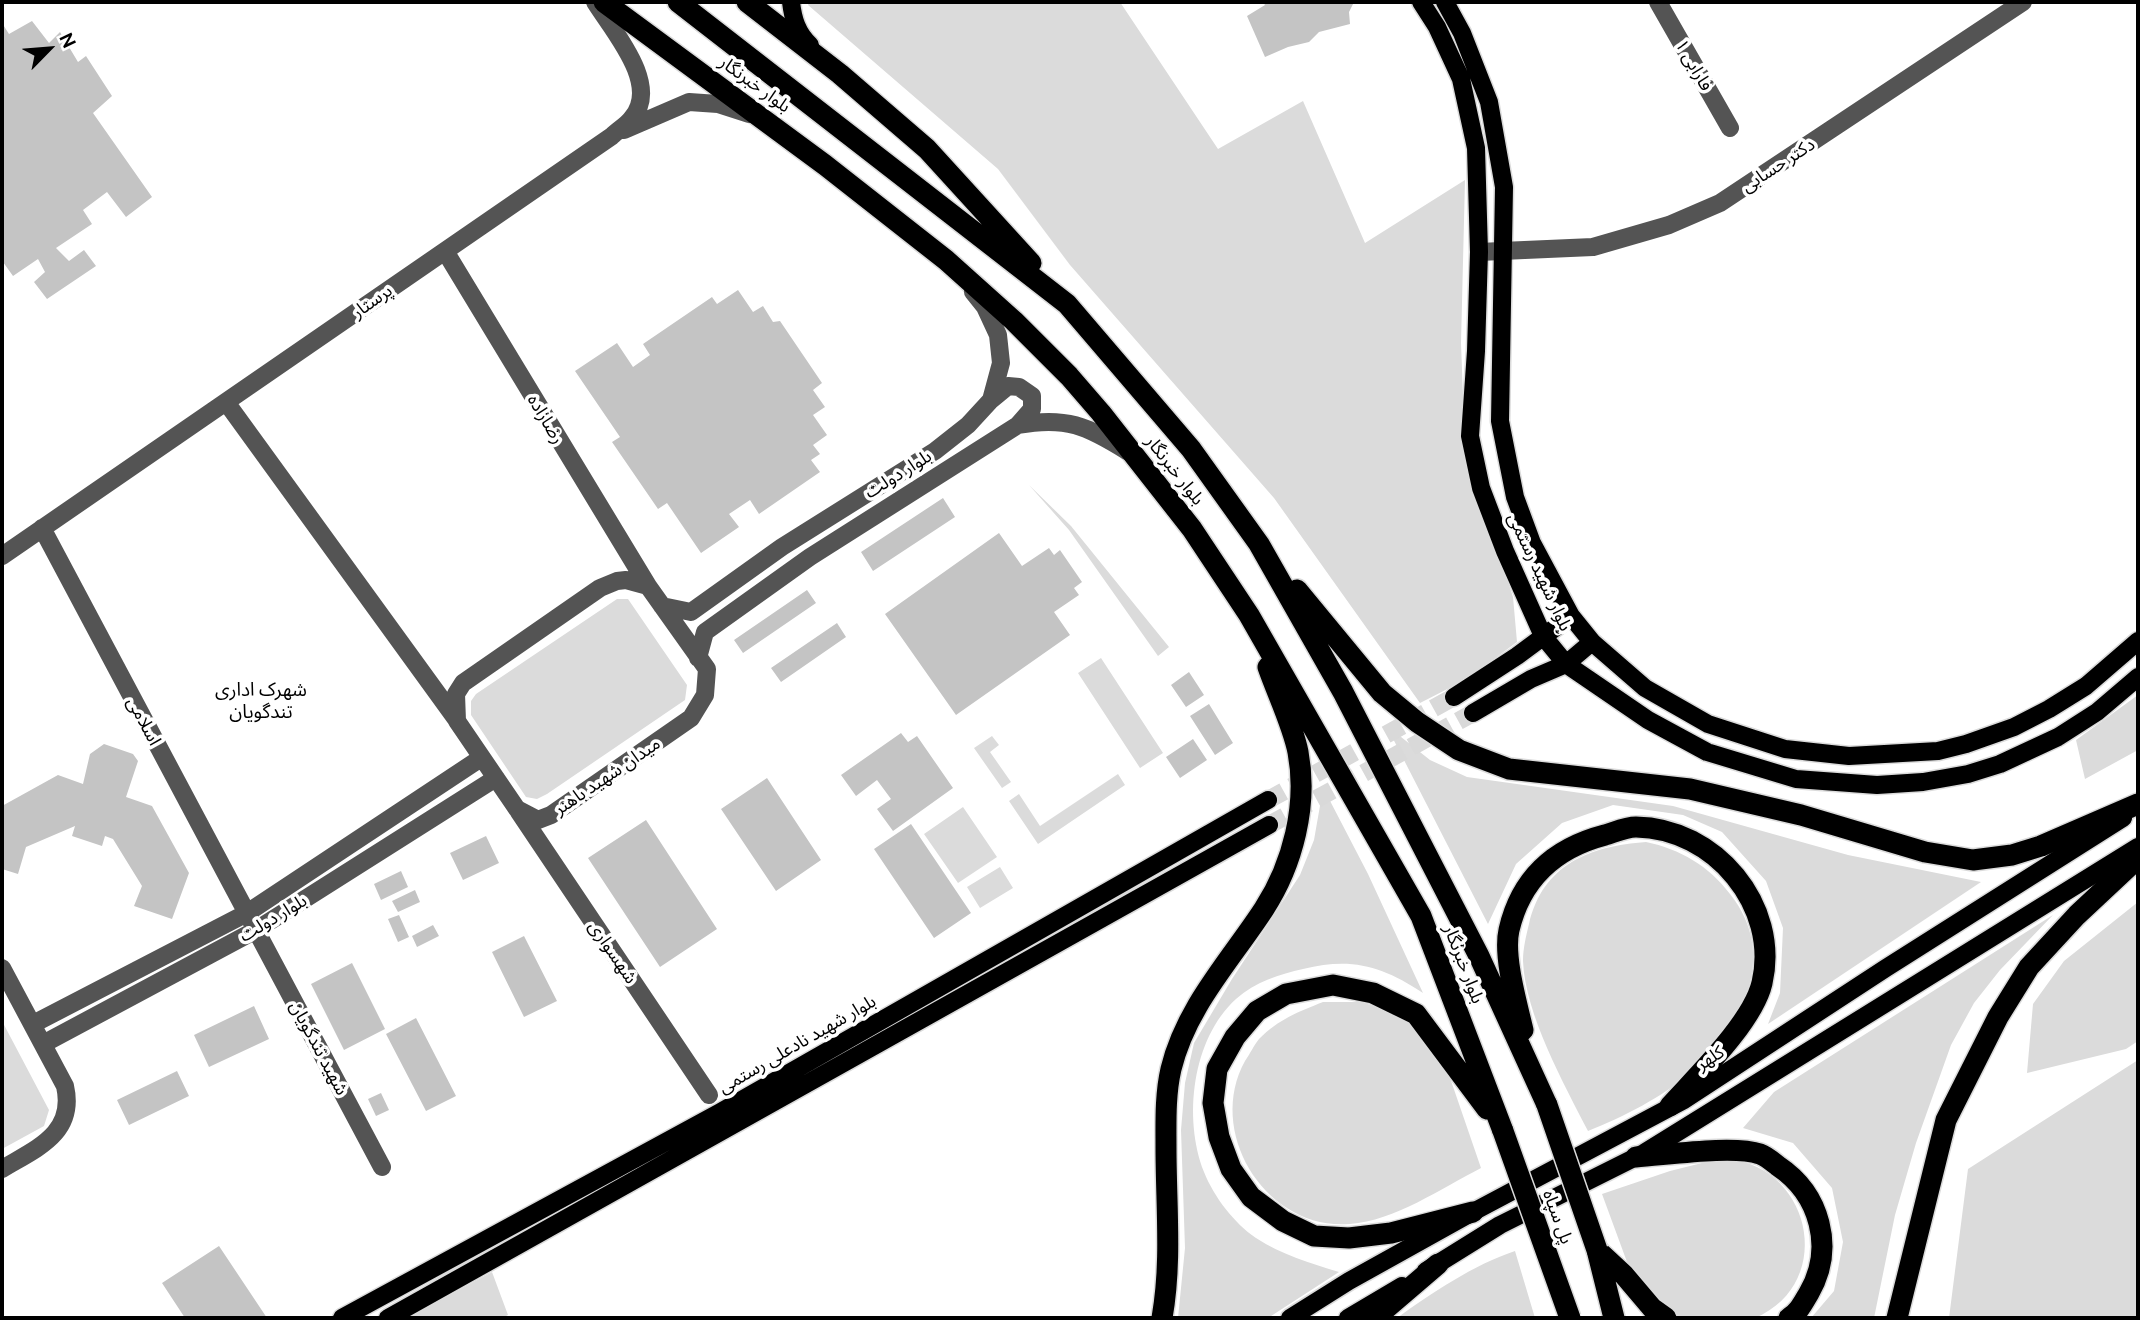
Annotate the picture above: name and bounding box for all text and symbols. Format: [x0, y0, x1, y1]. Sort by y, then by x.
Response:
north arrow [14, 14, 84, 84]
text: N [55, 29, 81, 51]
street label: فارابی ۱ [1671, 35, 1717, 95]
street label: بلوار خبرنگار [715, 51, 795, 117]
street label: دکتر حسابی [1737, 133, 1819, 197]
street label: پرستار [348, 279, 396, 323]
street label: رضازاده [523, 390, 569, 448]
street label: بلوار خبرنگار [1141, 431, 1209, 509]
street label: بلوار دولت [861, 445, 935, 503]
street label: بلوار شهید رستمی [1503, 509, 1577, 635]
district label: شهرک اداری تندگویان [215, 679, 307, 723]
street label: اسلامی [122, 693, 166, 749]
street label: میدان شهید باهنر [550, 732, 664, 820]
street label: بلوار دولت [235, 889, 311, 947]
street label: شهسواری [584, 916, 642, 988]
street label: بلوار خبرنگار [1439, 921, 1489, 1007]
street label: بلوار شهید نادعلی رستمی [714, 990, 880, 1098]
street label: شهید تندگویان [285, 997, 353, 1099]
street label: کلهر [1692, 1041, 1728, 1075]
street label: پل سپاه [1538, 1187, 1578, 1247]

